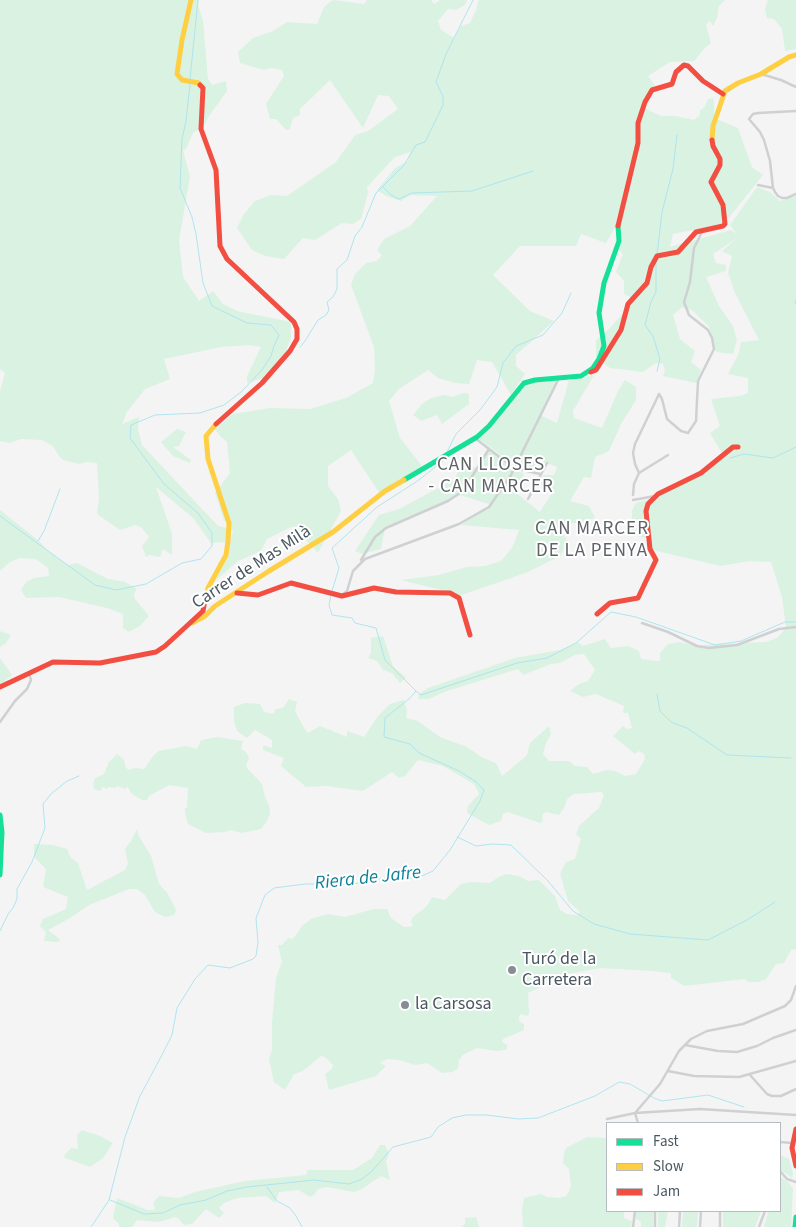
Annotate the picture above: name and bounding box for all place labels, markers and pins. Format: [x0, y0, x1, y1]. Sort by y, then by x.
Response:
place label: Turó de la Carretera [522, 949, 596, 992]
marker: Turó de la Carretera [506, 964, 518, 976]
place label: la Carsosa [415, 994, 492, 1016]
marker: la Carsosa [399, 999, 411, 1011]

